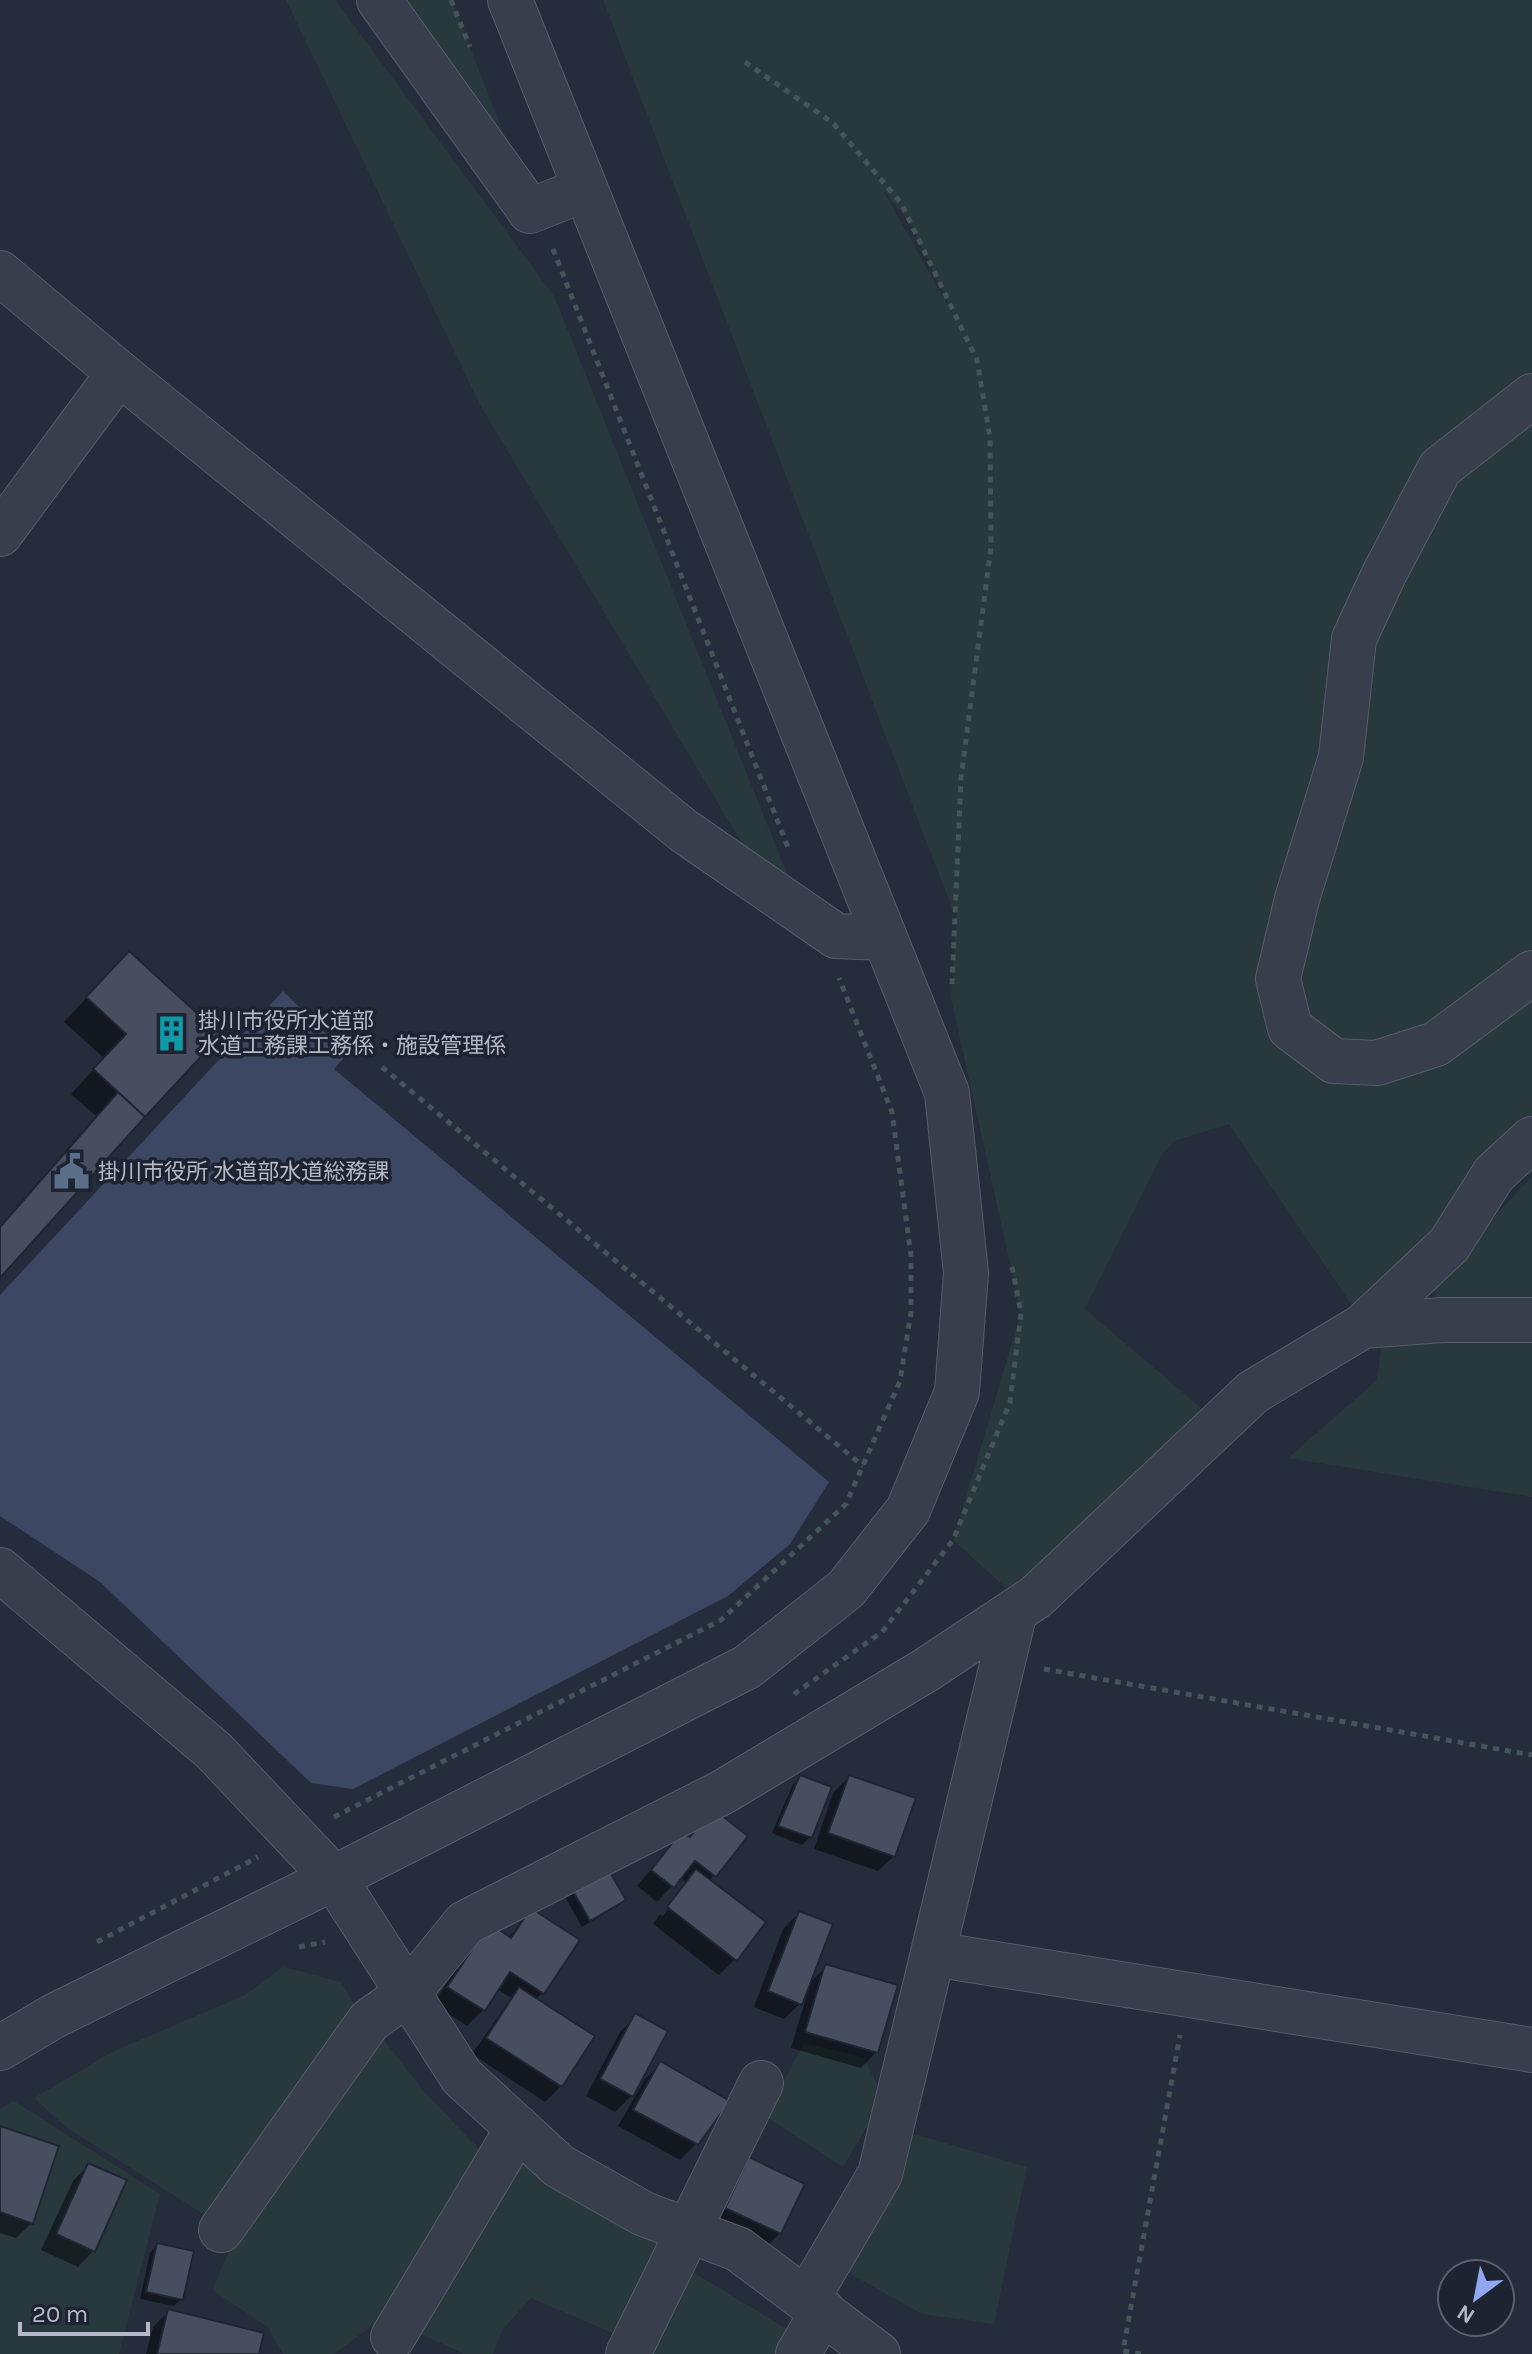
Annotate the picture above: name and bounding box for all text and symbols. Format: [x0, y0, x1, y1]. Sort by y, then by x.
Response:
place label: 掛川市役所水道部 水道工務課工務係・施設管理係 [198, 1008, 506, 1059]
building icon: 掛川市役所水道部 水道工務課工務係・施設管理係 [153, 1015, 191, 1053]
public building icon: 掛川市役所 水道部水道総務課 [53, 1153, 91, 1191]
place label: 掛川市役所 水道部水道総務課 [98, 1159, 389, 1185]
north arrow [1436, 2258, 1516, 2338]
scale bar [20, 2286, 148, 2336]
text: N [1452, 2299, 1480, 2329]
text: 20 m [32, 2300, 88, 2328]

